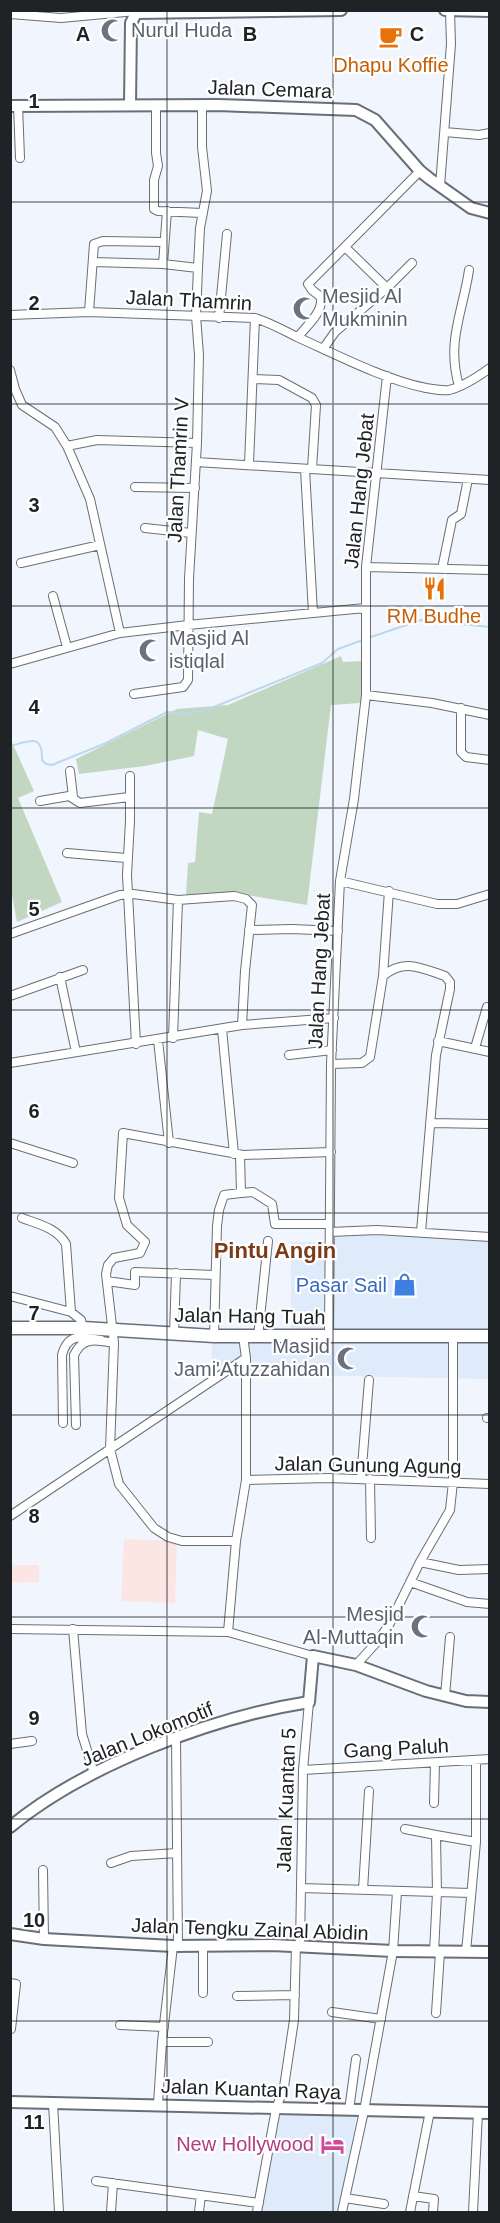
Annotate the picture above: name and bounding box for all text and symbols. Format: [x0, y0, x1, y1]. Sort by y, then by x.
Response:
mosque icon: Nurul Huda [100, 17, 126, 43]
place label: Nurul Huda [131, 19, 233, 41]
text: A [76, 23, 90, 45]
text: B [243, 23, 257, 45]
text: C [410, 23, 424, 45]
cafe icon: Dhapu Koffie [378, 24, 404, 50]
place label: Dhapu Koffie [333, 54, 449, 76]
street label: Jalan Cemara [207, 76, 333, 102]
text: 1 [28, 90, 40, 112]
place label: Mesjid Al Mukminin [322, 285, 408, 330]
street label: Jalan Thamrin [125, 286, 253, 314]
text: 2 [28, 292, 40, 314]
mosque icon: Mesjid Al Mukminin [291, 295, 317, 321]
street label: Jalan Thamrin V [163, 396, 193, 543]
street label: Jalan Hang Jebat [340, 412, 378, 570]
text: 3 [28, 494, 40, 516]
restaurant icon: RM Budhe [421, 575, 447, 601]
place label: RM Budhe [387, 605, 481, 627]
place label: Masjid Al istiqlal [169, 627, 249, 672]
mosque icon: Masjid Al istiqlal [138, 637, 164, 663]
text: 4 [28, 696, 40, 718]
street label: Jalan Hang Jebat [304, 892, 334, 1049]
text: 5 [28, 898, 40, 920]
text: 6 [28, 1100, 40, 1122]
district label: Pintu Angin [214, 1238, 336, 1263]
shop icon: Pasar Sail [392, 1272, 418, 1298]
place label: Pasar Sail [296, 1274, 387, 1296]
text: 7 [28, 1302, 40, 1324]
street label: Jalan Hang Tuah [174, 1304, 326, 1328]
place label: Masjid Jami'Atuzzahidan [174, 1335, 330, 1380]
mosque icon: Masjid Jami'Atuzzahidan [335, 1345, 361, 1371]
street label: Jalan Gunung Agung [274, 1452, 462, 1478]
text: 8 [28, 1505, 40, 1527]
place label: Mesjid Al-Muttaqin [303, 1603, 404, 1648]
mosque icon: Mesjid Al-Muttaqin [409, 1613, 435, 1639]
street label: Jalan Lokomotif [78, 1697, 216, 1770]
text: 9 [28, 1707, 40, 1729]
street label: Jalan Kuantan 5 [272, 1727, 300, 1873]
street label: Gang Paluh [343, 1734, 449, 1762]
text: 10 [23, 1909, 45, 1931]
street label: Jalan Tengku Zainal Abidin [131, 1914, 369, 1944]
street label: Jalan Kuantan Raya [161, 2075, 342, 2103]
text: 11 [23, 2111, 45, 2133]
hotel icon: New Hollywood [319, 2131, 345, 2157]
place label: New Hollywood [176, 2133, 314, 2155]

